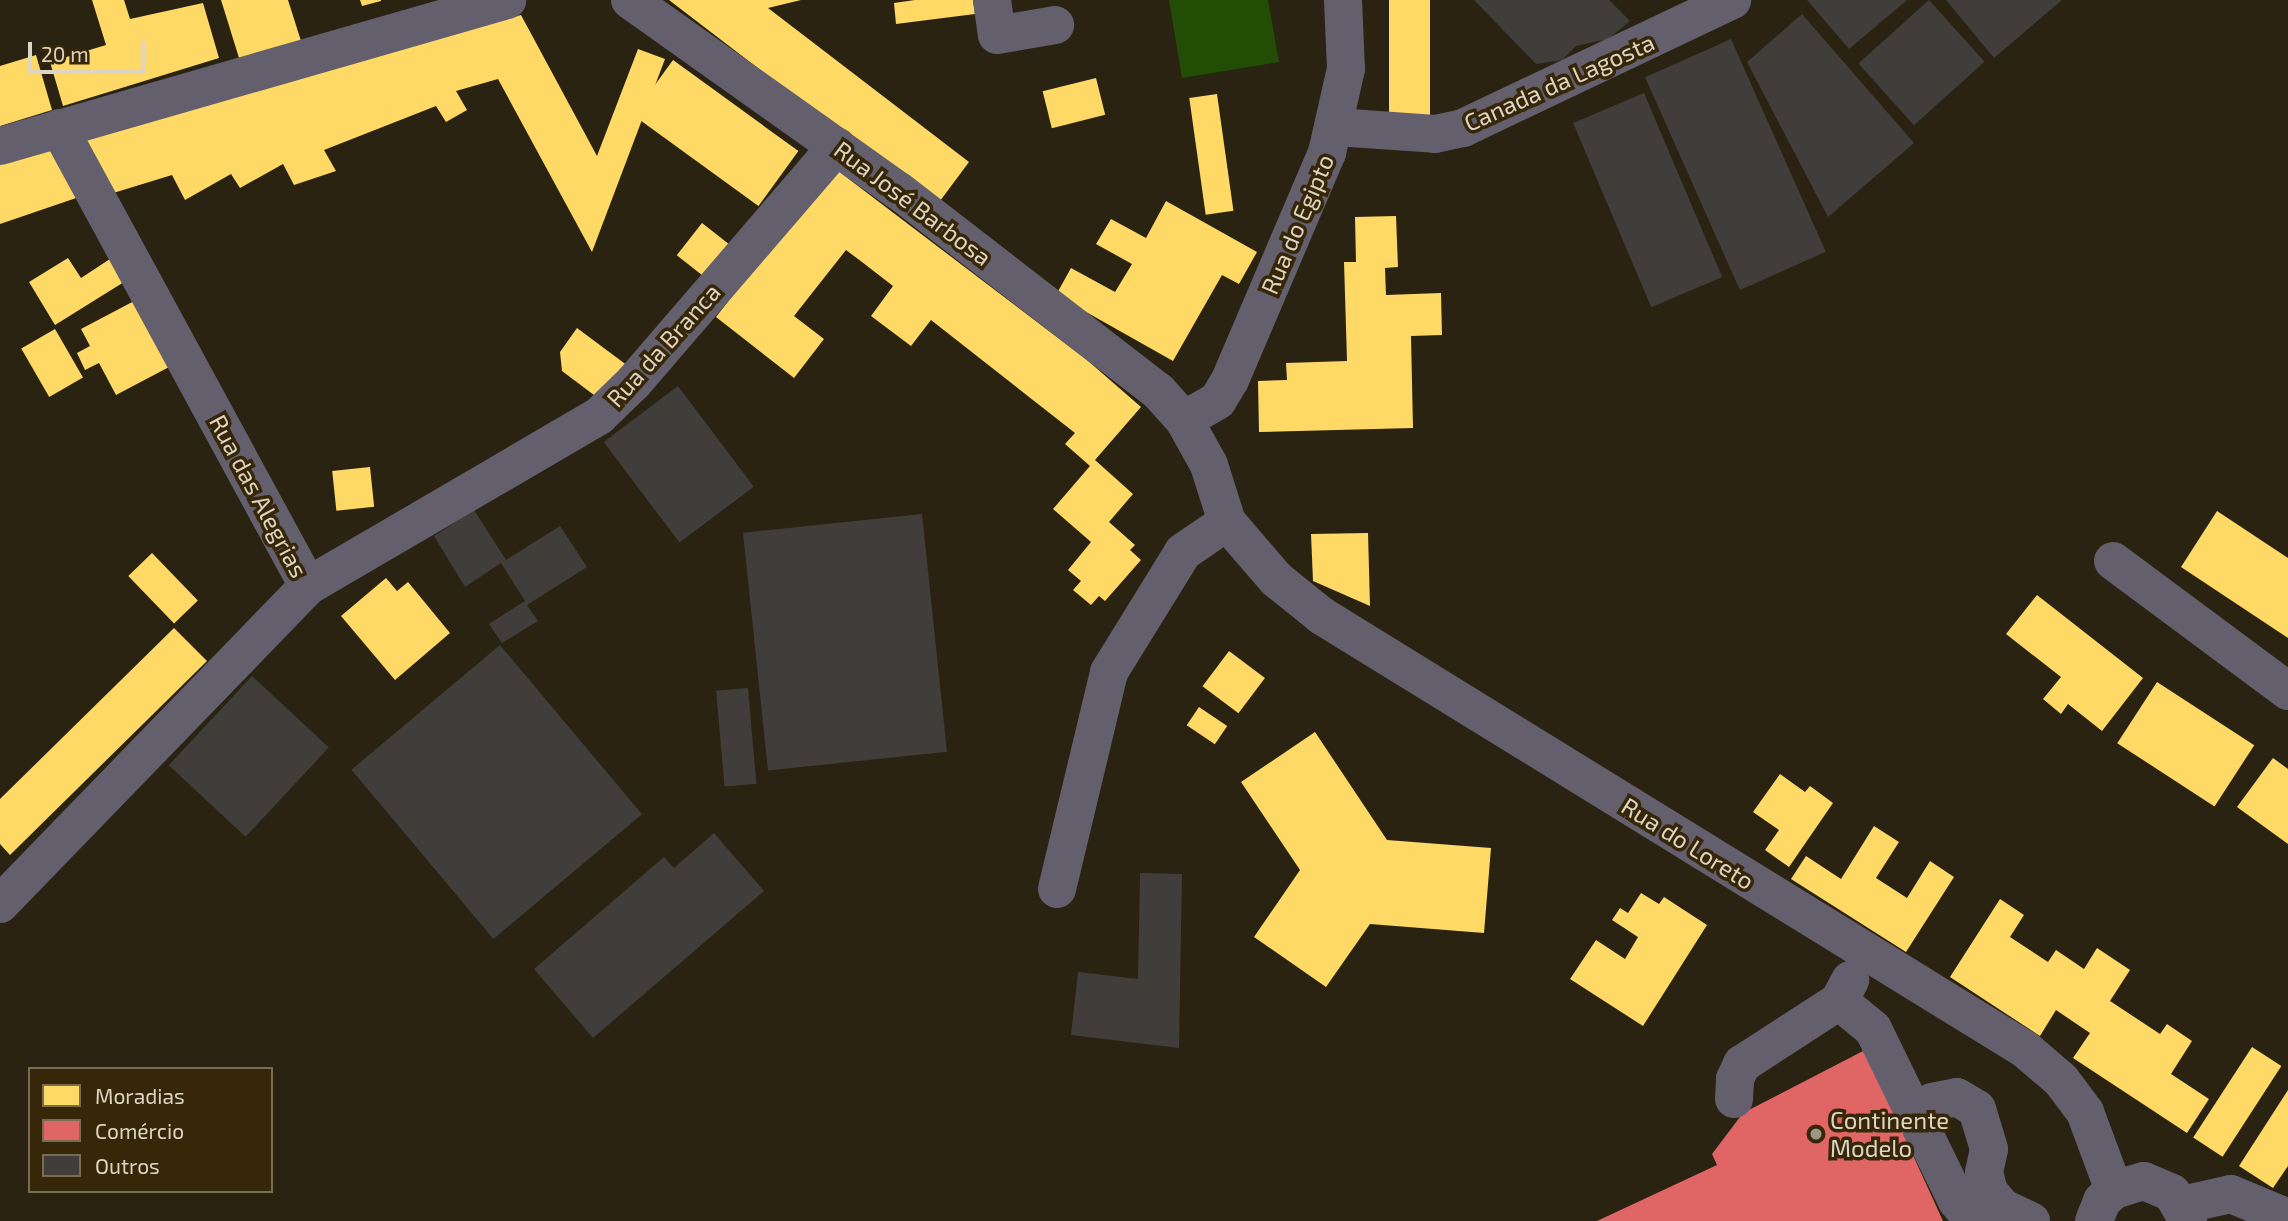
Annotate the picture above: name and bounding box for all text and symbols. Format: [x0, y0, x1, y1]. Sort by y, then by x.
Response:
street label: Canada da Lagosta [1459, 27, 1659, 137]
scale bar [32, 28, 149, 72]
text: 20 m [41, 41, 89, 66]
street label: Rua José Barbosa [829, 134, 997, 272]
street label: Rua do Egipto [1255, 150, 1339, 298]
street label: Rua da Branca [600, 277, 726, 413]
street label: Rua das Alegrias [204, 409, 314, 583]
street label: Rua do Loreto [1616, 791, 1760, 895]
legend [28, 1067, 273, 1193]
text: Moradias [95, 1083, 185, 1108]
place label: Continente Modelo [1830, 1106, 1949, 1162]
text: Comércio [95, 1118, 184, 1143]
marker: Continente Modelo [1808, 1126, 1824, 1142]
text: Outros [95, 1153, 160, 1178]

